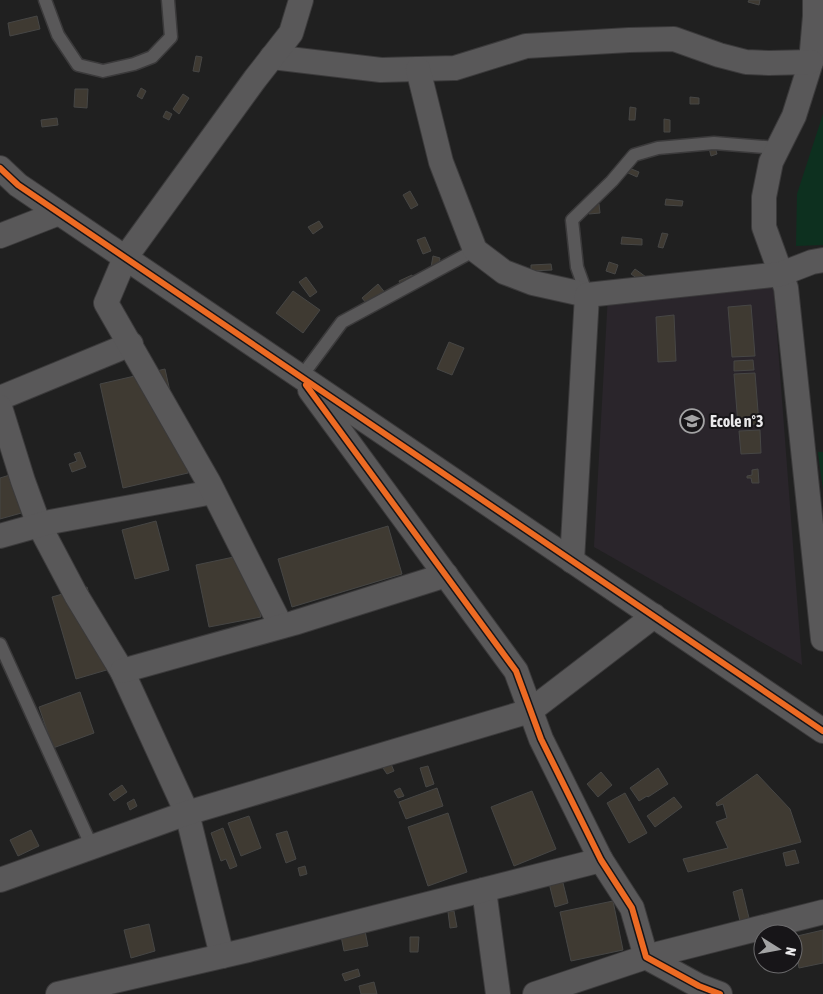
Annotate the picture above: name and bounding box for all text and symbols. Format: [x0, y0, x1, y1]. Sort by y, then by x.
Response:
school or university icon: Ecole n°3 [679, 408, 705, 434]
place label: Ecole n°3 [710, 412, 764, 430]
north arrow [753, 924, 803, 974]
text: N [782, 946, 799, 957]

